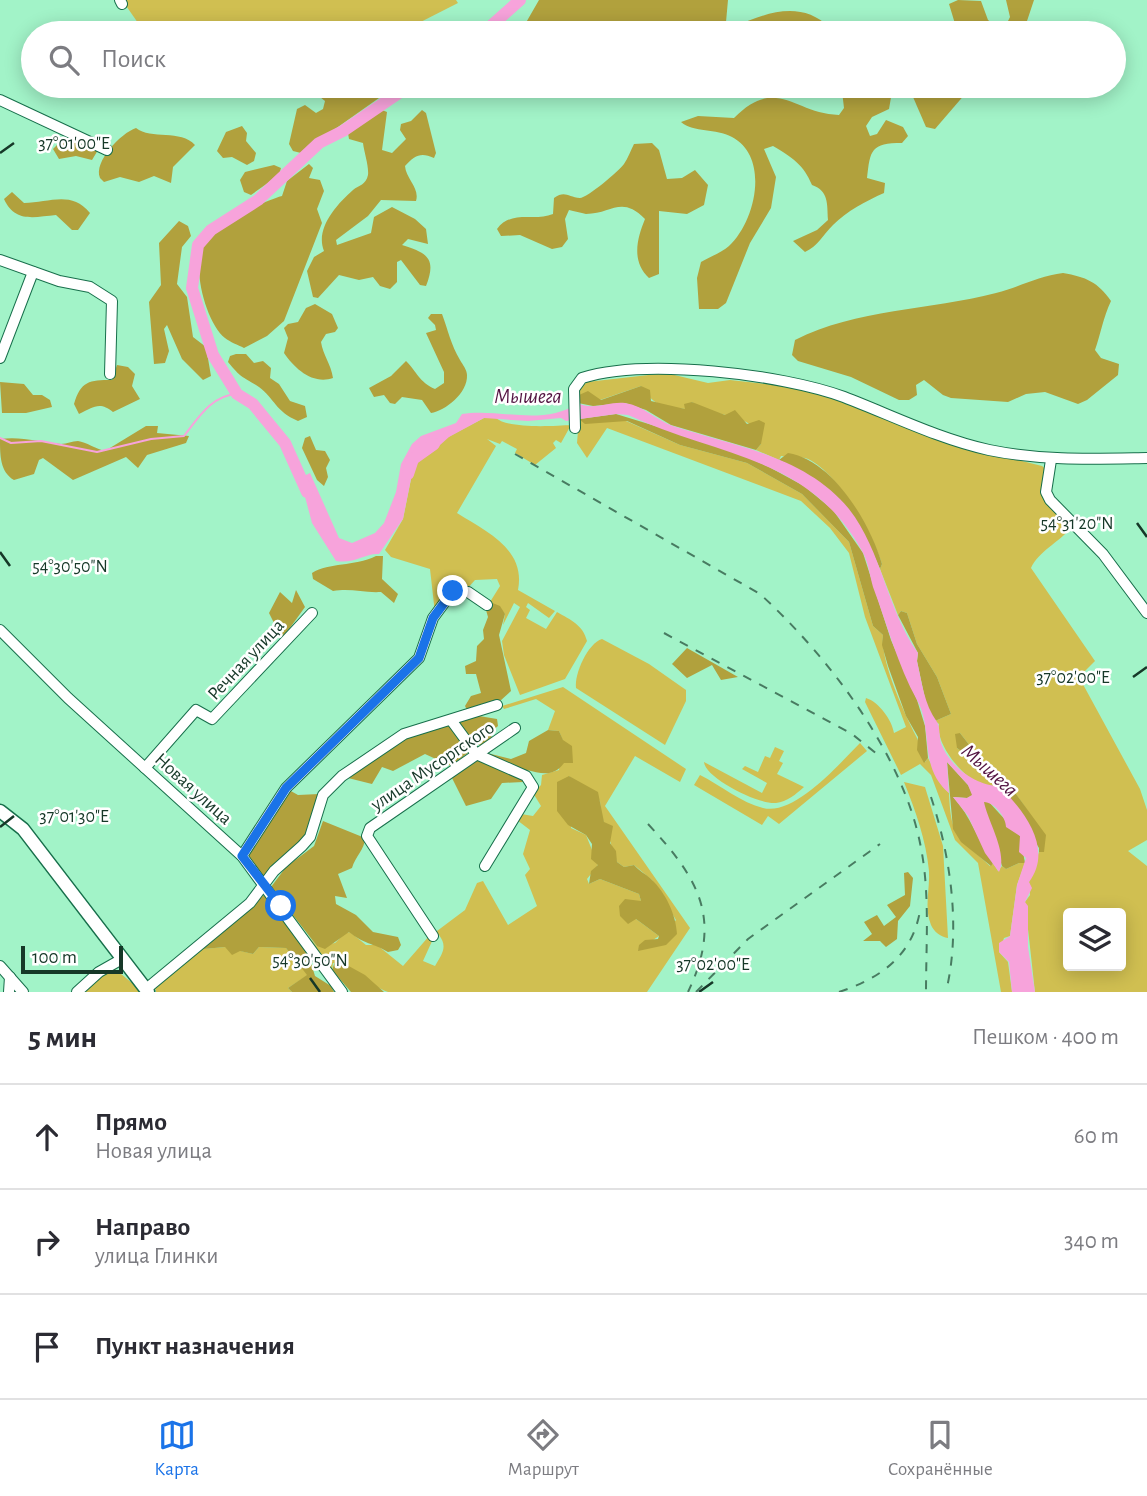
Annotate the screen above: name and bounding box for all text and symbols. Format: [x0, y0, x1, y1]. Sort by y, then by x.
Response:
search box [21, 21, 1126, 98]
icon: search [45, 41, 83, 79]
text: Поиск [101, 46, 166, 72]
text: 37°01'00"E [38, 135, 110, 153]
water label: Мышега [494, 386, 562, 407]
text: 54°31'20"N [1040, 515, 1114, 533]
text: 54°30'50"N [32, 558, 108, 576]
route end [437, 575, 468, 606]
street label: Речная улица [204, 616, 288, 704]
text: 37°02'00"E [1036, 669, 1110, 687]
street label: улица Мусоргского [367, 718, 498, 815]
water label: Мышега [958, 740, 1022, 801]
street label: Новая улица [151, 750, 236, 829]
text: 37°01'30"E [39, 808, 109, 826]
route start [265, 890, 296, 921]
map controls [1063, 908, 1126, 971]
button: layers [1063, 908, 1126, 971]
scale bar [21, 943, 122, 975]
text: 100 m [32, 948, 77, 967]
text: 54°30'50"N [272, 952, 348, 970]
text: 37°02'00"E [676, 956, 750, 974]
text: 5 мин [28, 1023, 97, 1053]
text: Пешком · 400 m [972, 1026, 1119, 1049]
text: Прямо [95, 1109, 167, 1135]
icon: ahead [28, 1118, 66, 1156]
text: 60 m [1074, 1125, 1119, 1148]
text: Новая улица [95, 1140, 212, 1163]
text: Направо [95, 1214, 190, 1240]
icon: right [28, 1223, 66, 1261]
text: 340 m [1064, 1230, 1119, 1253]
text: улица Глинки [95, 1245, 218, 1268]
icon: arrive [28, 1328, 66, 1366]
text: Пункт назначения [95, 1333, 295, 1359]
tab: Карта [154, 1416, 199, 1481]
tab: Маршрут [508, 1416, 579, 1481]
tab: Сохранённые [888, 1416, 993, 1481]

